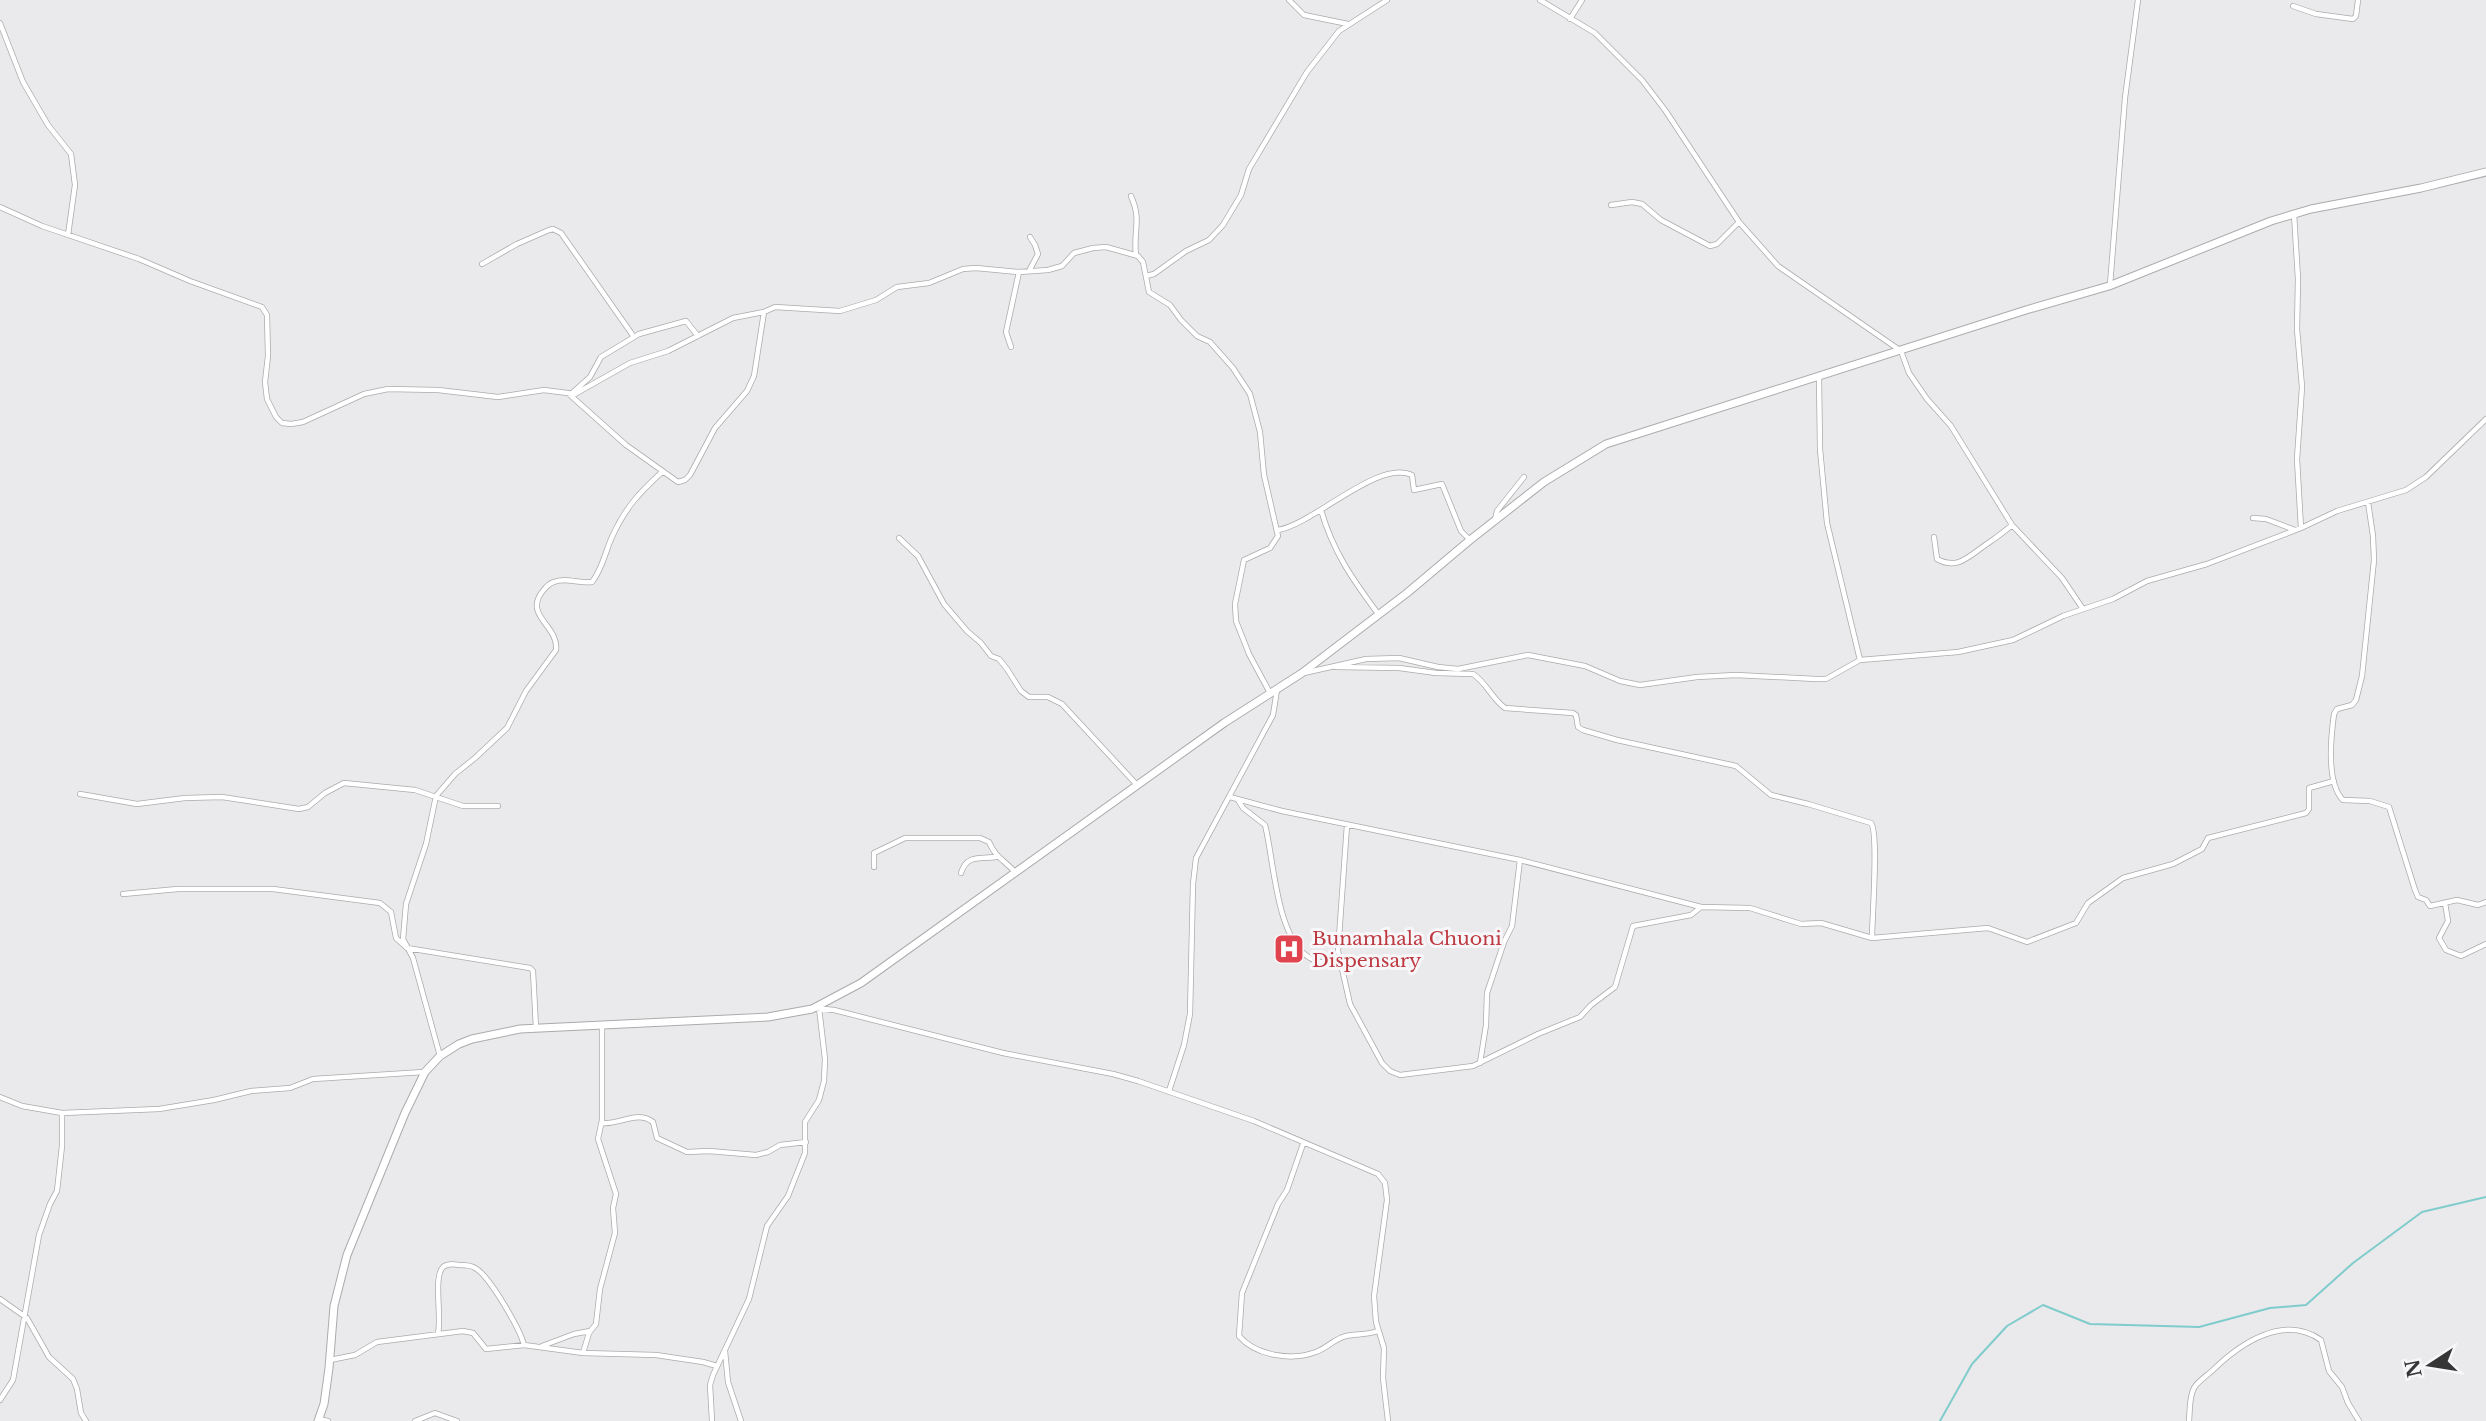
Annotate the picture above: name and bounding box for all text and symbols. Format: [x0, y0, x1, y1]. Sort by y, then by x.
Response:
place label: Bunamhala Chuoni Dispensary [1312, 927, 1502, 972]
hospital icon: Bunamhala Chuoni Dispensary [1272, 932, 1306, 966]
north arrow [2395, 1330, 2465, 1400]
text: N [2401, 1357, 2427, 1380]

